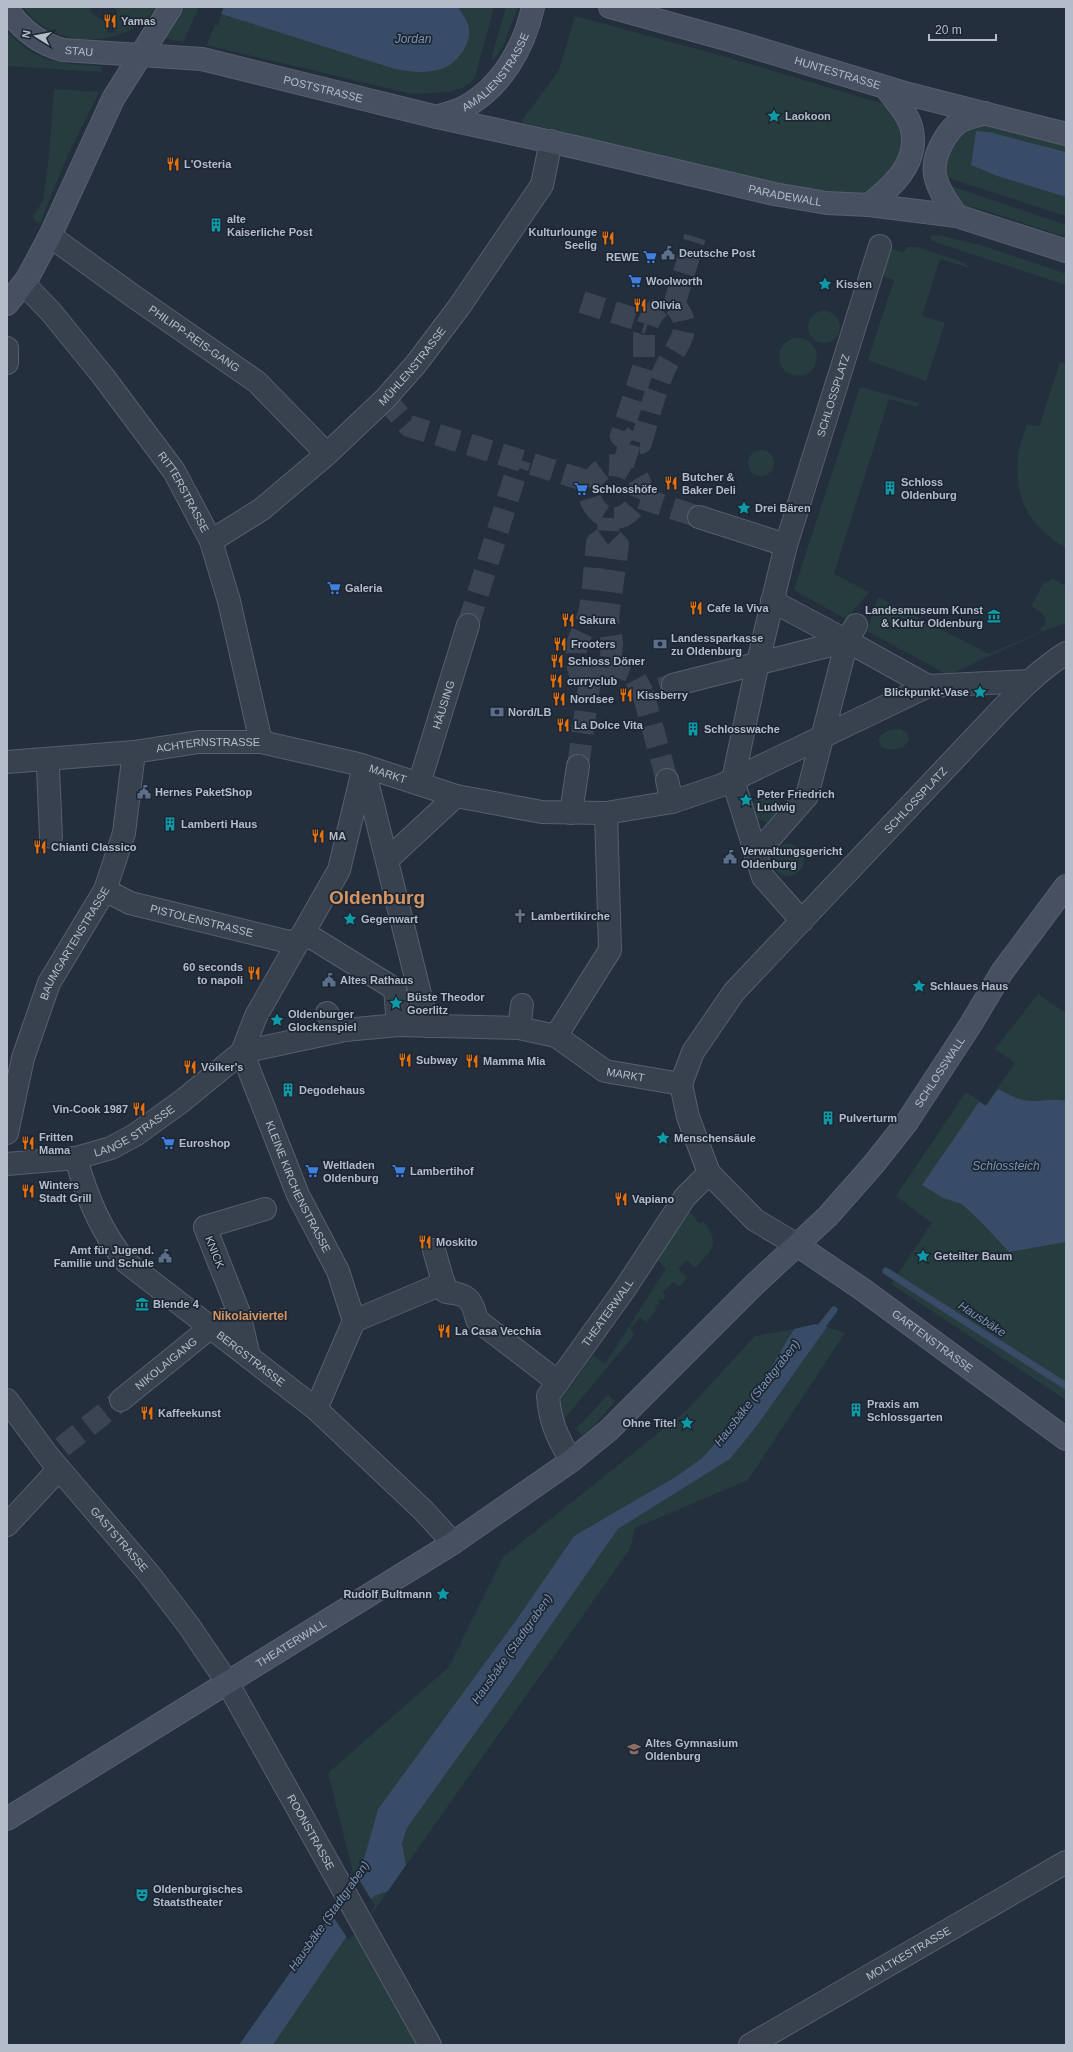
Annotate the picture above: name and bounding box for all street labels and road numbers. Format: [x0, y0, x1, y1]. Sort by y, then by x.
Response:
street label: AMALIENSTRASSE [460, 31, 531, 113]
street label: STAU [64, 44, 94, 58]
street label: HUNTESTRASSE [793, 54, 882, 91]
street label: POSTSTRASSE [282, 73, 364, 104]
street label: PARADEWALL [747, 182, 822, 208]
street label: PHILIPP-REIS-GANG [147, 303, 242, 374]
street label: MÜHLENSTRASSE [376, 325, 448, 408]
street label: SCHLOSSPLATZ [814, 352, 852, 438]
street label: RITTERSTRASSE [156, 449, 211, 534]
street label: HÄUSING [430, 679, 457, 730]
street label: ACHTERNSTRASSE [155, 736, 260, 755]
street label: MARKT [368, 762, 408, 786]
street label: SCHLOSSPLATZ [881, 765, 950, 836]
street label: BAUMGARTENSTRASSE [38, 884, 112, 1002]
street label: PISTOLENSTRASSE [149, 902, 254, 939]
street label: SCHLOSSWALL [912, 1034, 967, 1110]
street label: MARKT [606, 1065, 646, 1084]
street label: LANGE STRASSE [92, 1103, 177, 1159]
street label: KLEINE KIRCHENSTRASSE [264, 1119, 333, 1254]
street label: KNICK [203, 1234, 227, 1270]
street label: THEATERWALL [579, 1277, 636, 1349]
street label: GARTENSTRASSE [890, 1307, 975, 1374]
street label: BERGSTRASSE [214, 1328, 287, 1389]
street label: NIKOLAIGANG [133, 1335, 199, 1392]
street label: GASTSTRASSE [88, 1504, 150, 1574]
street label: THEATERWALL [254, 1617, 328, 1669]
street label: ROONSTRASSE [285, 1792, 337, 1872]
street label: MOLTKESTRASSE [864, 1924, 953, 1983]

